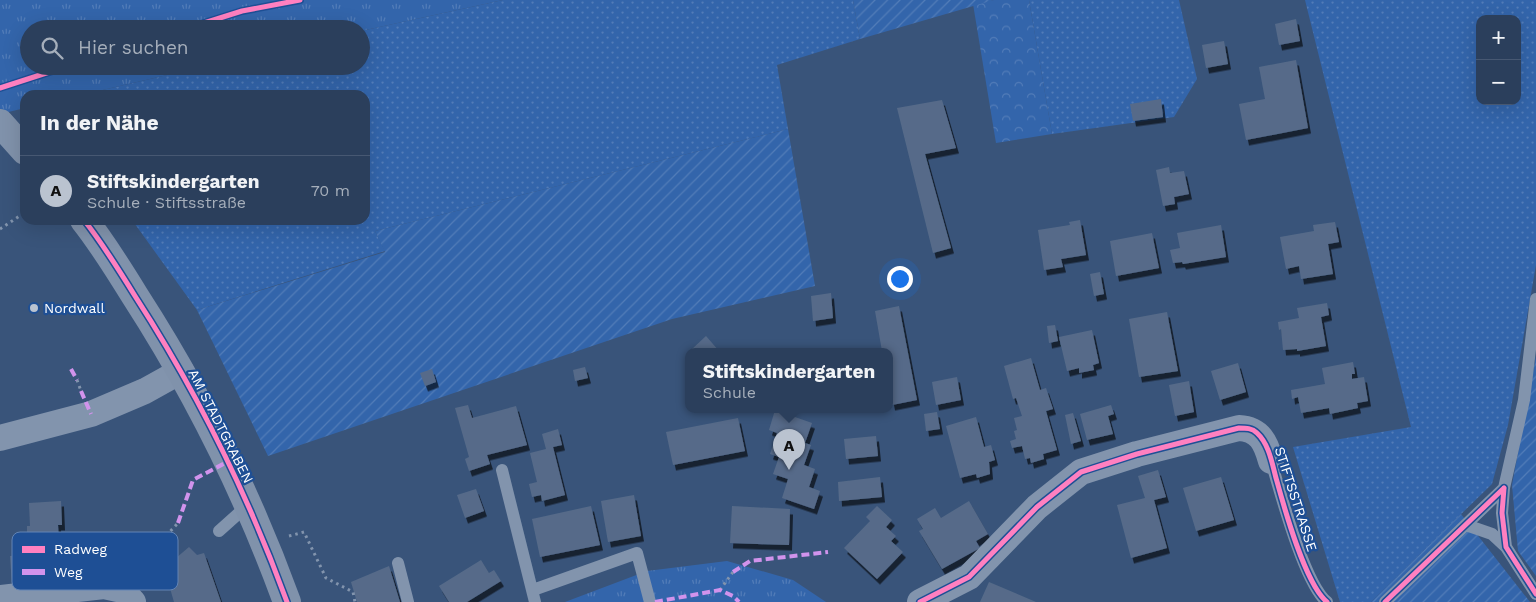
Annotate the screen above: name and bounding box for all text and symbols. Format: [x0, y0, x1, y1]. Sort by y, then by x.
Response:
map controls [1476, 15, 1521, 105]
button: + [1476, 15, 1521, 60]
search box [20, 20, 370, 75]
icon: search [38, 34, 66, 62]
text: Hier suchen [78, 36, 189, 59]
button: − [1476, 60, 1521, 105]
text: In der Nähe [40, 110, 159, 135]
text: Stiftskindergarten [87, 170, 259, 193]
text: A [51, 181, 61, 200]
text: 70 m [311, 181, 350, 200]
text: Schule · Stiftsstraße [87, 193, 246, 212]
your location [887, 266, 913, 292]
place label: Nordwall [44, 300, 106, 316]
marker: Nordwall [28, 302, 40, 314]
popup [685, 348, 893, 413]
text: Stiftskindergarten [703, 360, 875, 383]
street label: AM STADTGRABEN [185, 366, 257, 486]
text: Schule [703, 383, 756, 402]
pin: A [773, 429, 805, 470]
street label: STIFTSSTRASSE [1272, 445, 1320, 553]
legend [12, 532, 178, 590]
text: Radweg [54, 541, 108, 557]
text: Weg [54, 564, 83, 580]

